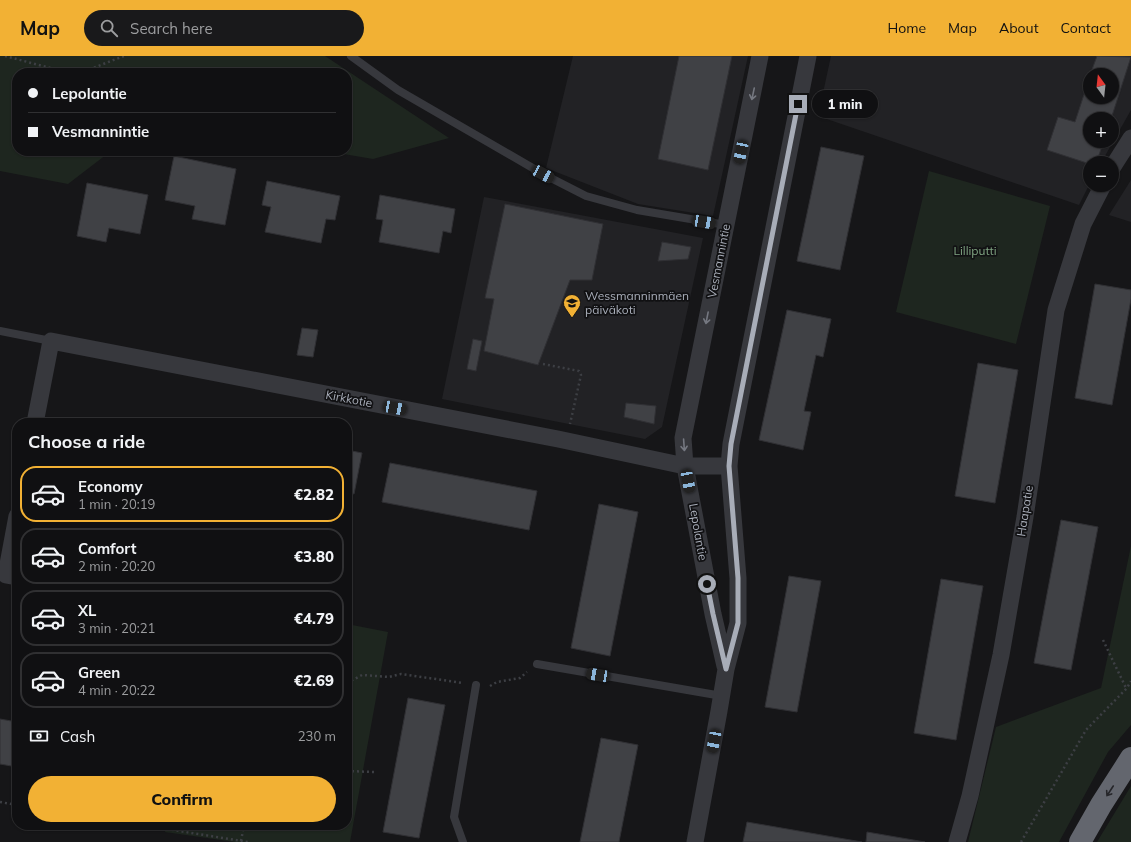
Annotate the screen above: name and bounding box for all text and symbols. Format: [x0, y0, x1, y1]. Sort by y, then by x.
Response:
search box [84, 10, 364, 46]
text: Map [20, 16, 60, 40]
icon: search [98, 17, 120, 39]
text: Search here [130, 19, 213, 38]
text: Home [887, 19, 926, 37]
text: Map [948, 19, 977, 37]
text: About [999, 19, 1039, 37]
text: Contact [1061, 19, 1111, 37]
north arrow [1083, 68, 1119, 104]
map controls [1083, 68, 1119, 192]
text: Lepolantie [52, 84, 127, 103]
one-way arrow [748, 87, 756, 100]
callout: 1 min [812, 90, 878, 118]
route end [789, 95, 807, 113]
text: 1 min [828, 96, 862, 112]
button: + [1083, 112, 1119, 148]
text: Vesmannintie [52, 122, 149, 141]
car [733, 139, 749, 165]
button: − [1083, 156, 1119, 192]
car [530, 163, 556, 185]
car [691, 214, 717, 230]
street label: Vesmannintie [704, 222, 733, 299]
park label: Lilliputti [953, 243, 997, 258]
place label: Wessmanninmäen päiväkoti [585, 288, 689, 317]
school or university icon: Wessmanninmäen päiväkoti [562, 293, 582, 318]
one-way arrow [703, 311, 711, 324]
street label: Kirkkotie [324, 387, 374, 410]
car [382, 400, 408, 416]
text: Choose a ride [28, 430, 145, 453]
one-way arrow [680, 438, 687, 451]
car [680, 468, 696, 494]
icon: car [30, 476, 66, 512]
text: Economy [78, 477, 143, 496]
street label: Haapatie [1013, 484, 1036, 538]
text: €2.82 [294, 485, 334, 504]
text: 1 min · 20:19 [78, 496, 155, 512]
street label: Lepolantie [686, 502, 711, 562]
icon: car [30, 538, 66, 574]
text: Comfort [78, 539, 136, 558]
text: €3.80 [294, 547, 334, 566]
text: 2 min · 20:20 [78, 558, 155, 574]
route start [698, 575, 716, 593]
icon: car [30, 600, 66, 636]
text: XL [78, 601, 96, 620]
text: €4.79 [294, 609, 334, 628]
text: 3 min · 20:21 [78, 620, 155, 636]
icon: car [30, 662, 66, 698]
text: Green [78, 663, 120, 682]
car [585, 667, 611, 683]
text: €2.69 [294, 671, 334, 690]
text: 4 min · 20:22 [78, 682, 155, 698]
icon: cash [28, 725, 50, 747]
text: Cash [60, 727, 95, 746]
text: 230 m [298, 728, 336, 744]
car [706, 728, 722, 754]
button: Confirm [28, 776, 336, 822]
one-way arrow [1106, 785, 1114, 796]

